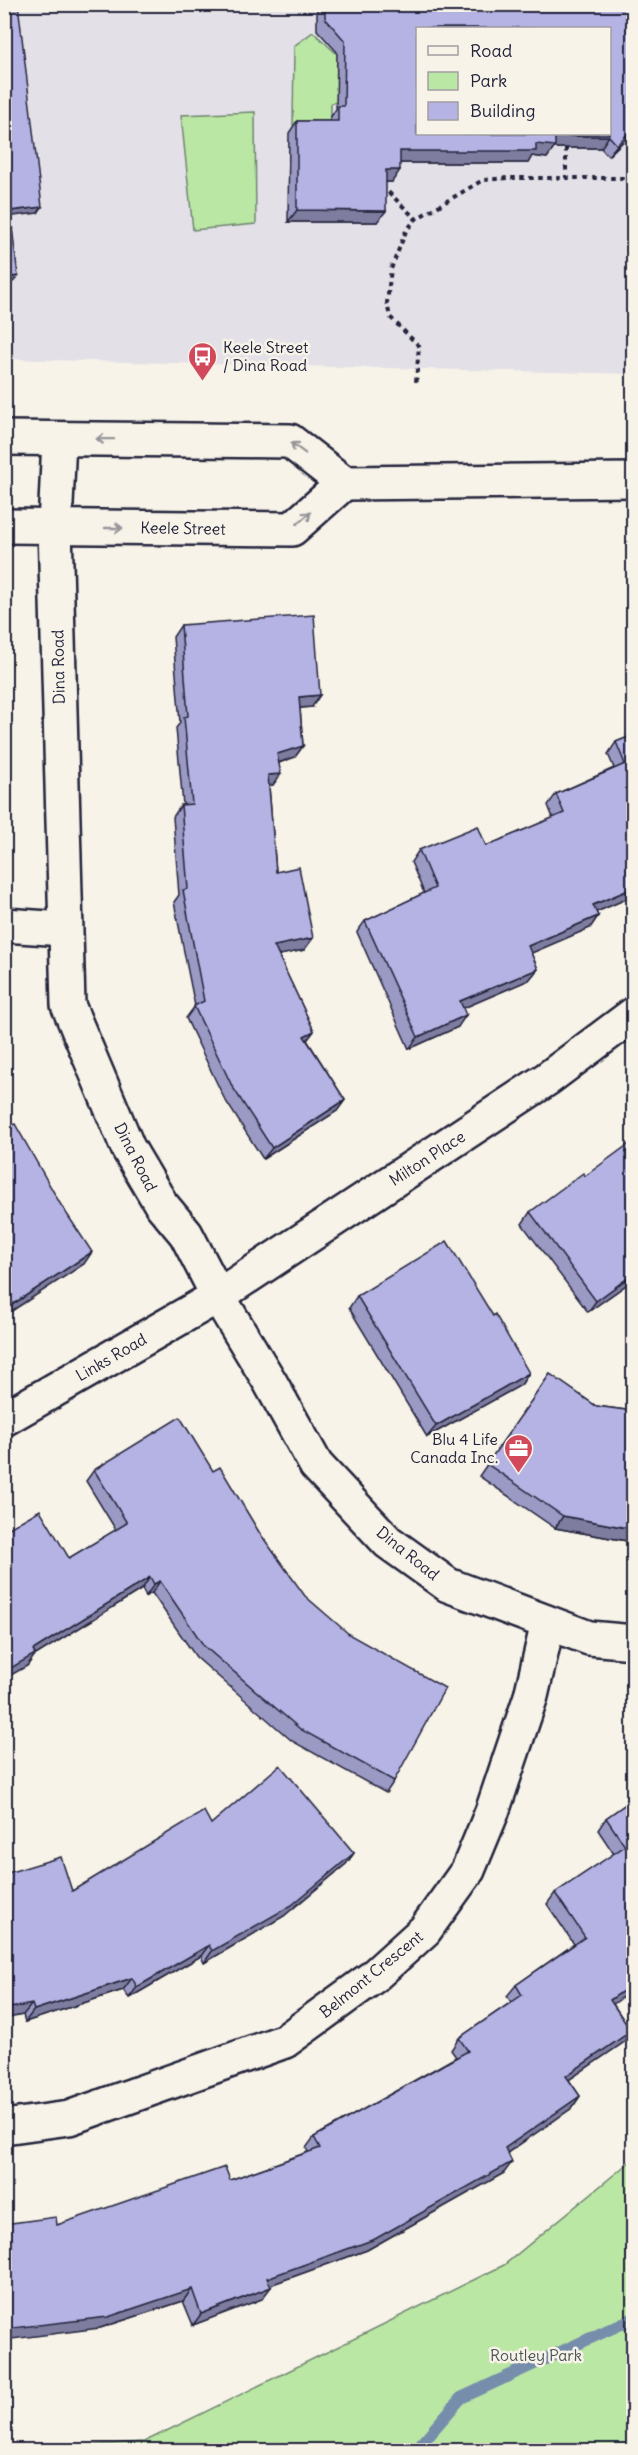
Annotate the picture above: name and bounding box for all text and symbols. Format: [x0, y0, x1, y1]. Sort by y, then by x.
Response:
legend [416, 27, 611, 135]
text: Road [470, 39, 513, 62]
text: Park [470, 69, 507, 92]
text: Building [470, 99, 535, 122]
place label: Keele Street / Dina Road [223, 337, 309, 375]
bus stop icon: Keele Street / Dina Road [186, 340, 218, 382]
one-way arrow [96, 433, 116, 445]
one-way arrow [291, 441, 307, 454]
one-way arrow [296, 512, 312, 526]
street label: Keele Street [140, 517, 226, 539]
one-way arrow [103, 522, 123, 534]
street label: Dina Road [47, 630, 69, 704]
street label: Dina Road [110, 1119, 162, 1195]
street label: Milton Place [385, 1126, 469, 1190]
street label: Links Road [72, 1329, 150, 1385]
place label: Blu 4 Life Canada Inc. [410, 1429, 498, 1467]
office icon: Blu 4 Life Canada Inc. [503, 1432, 535, 1474]
street label: Dina Road [373, 1522, 443, 1584]
street label: Belmont Crescent [315, 1926, 427, 2022]
park label: Routley Park [490, 2345, 582, 2365]

